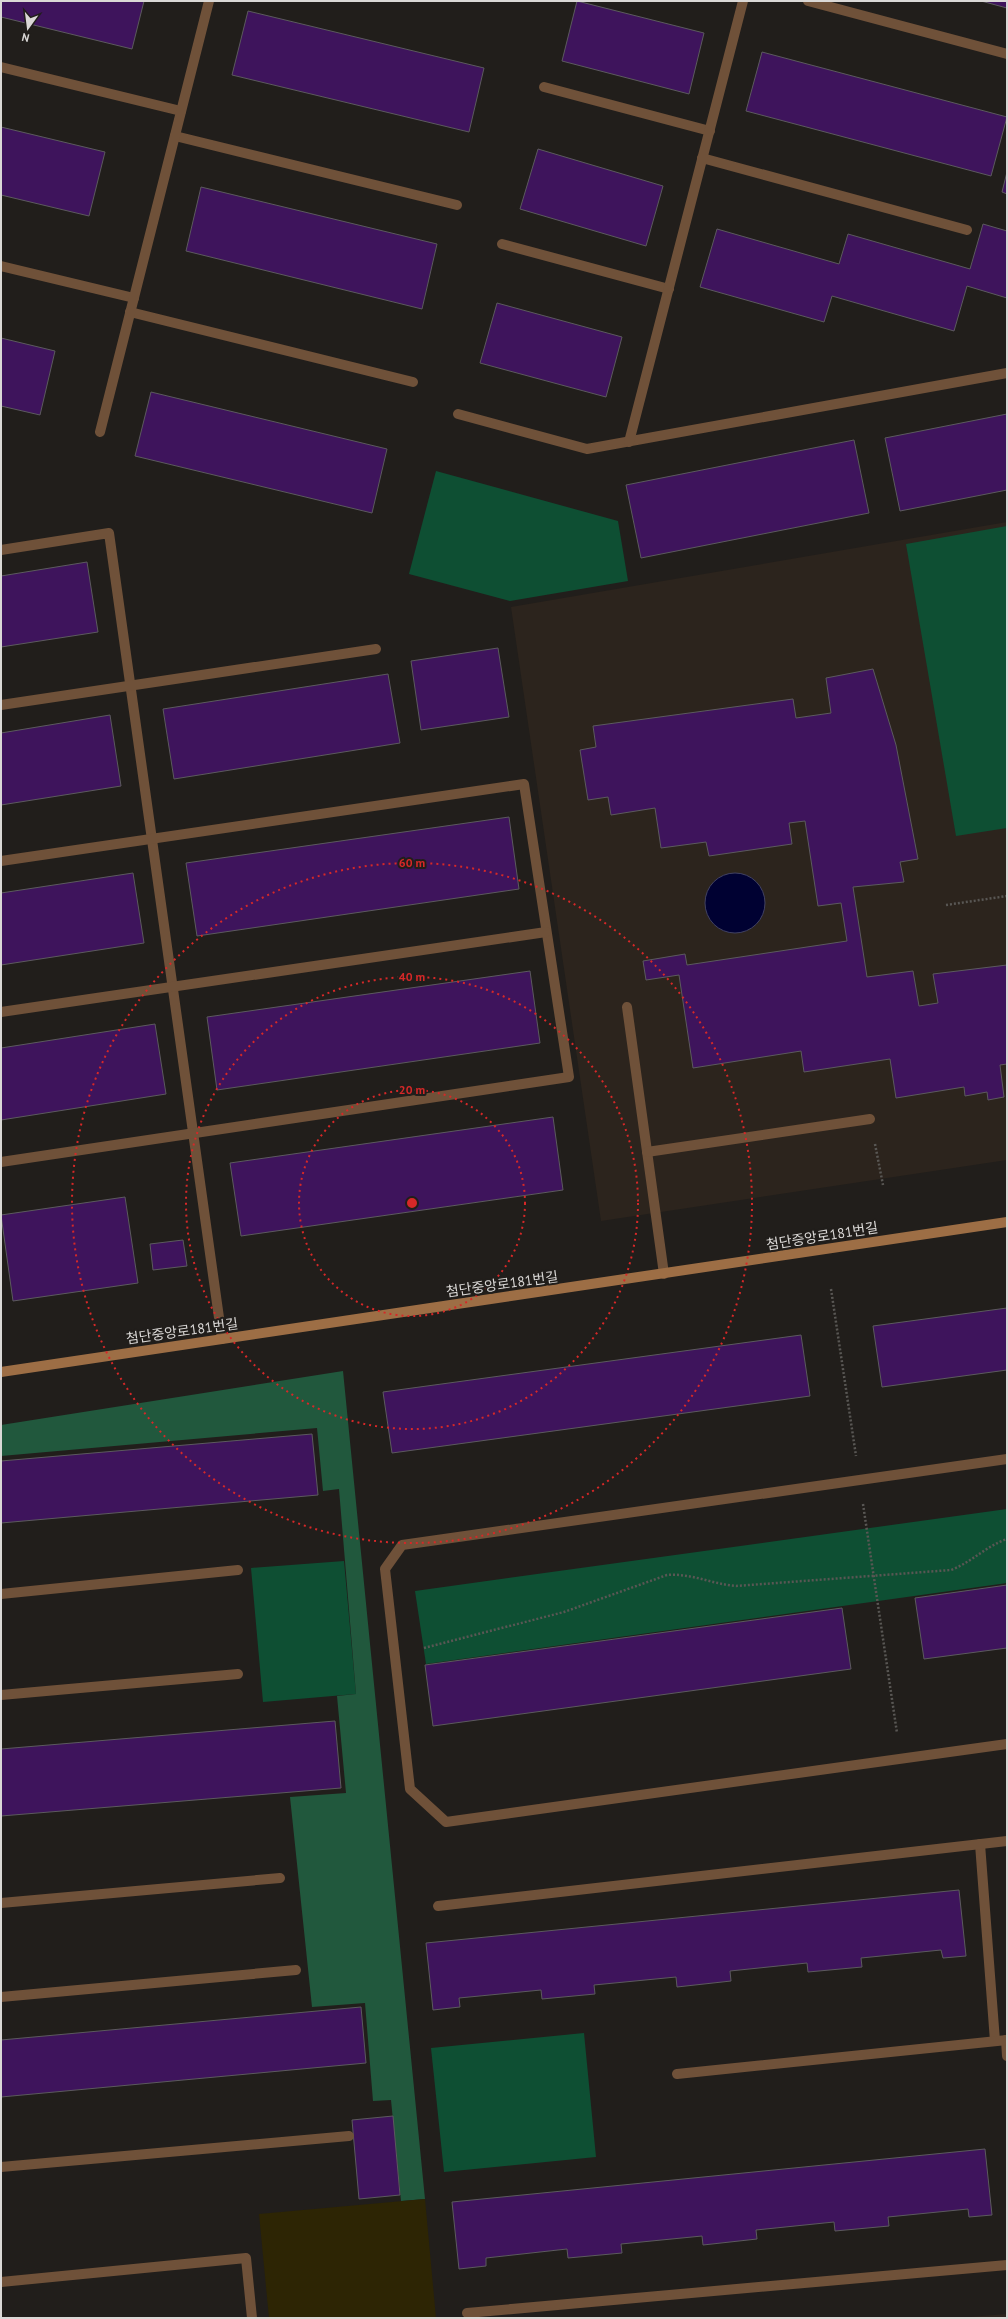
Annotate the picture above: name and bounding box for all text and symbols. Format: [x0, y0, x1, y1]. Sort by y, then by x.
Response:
north arrow [8, 8, 48, 48]
text: N [20, 30, 31, 45]
text: 60 m [399, 855, 425, 870]
text: 40 m [399, 969, 425, 984]
text: 20 m [399, 1082, 425, 1097]
centre of rings [405, 1196, 419, 1210]
street label: 첨단중앙로181번길 [765, 1218, 879, 1254]
street label: 첨단중앙로181번길 [445, 1267, 559, 1301]
street label: 첨단중앙로181번길 [125, 1314, 239, 1348]

